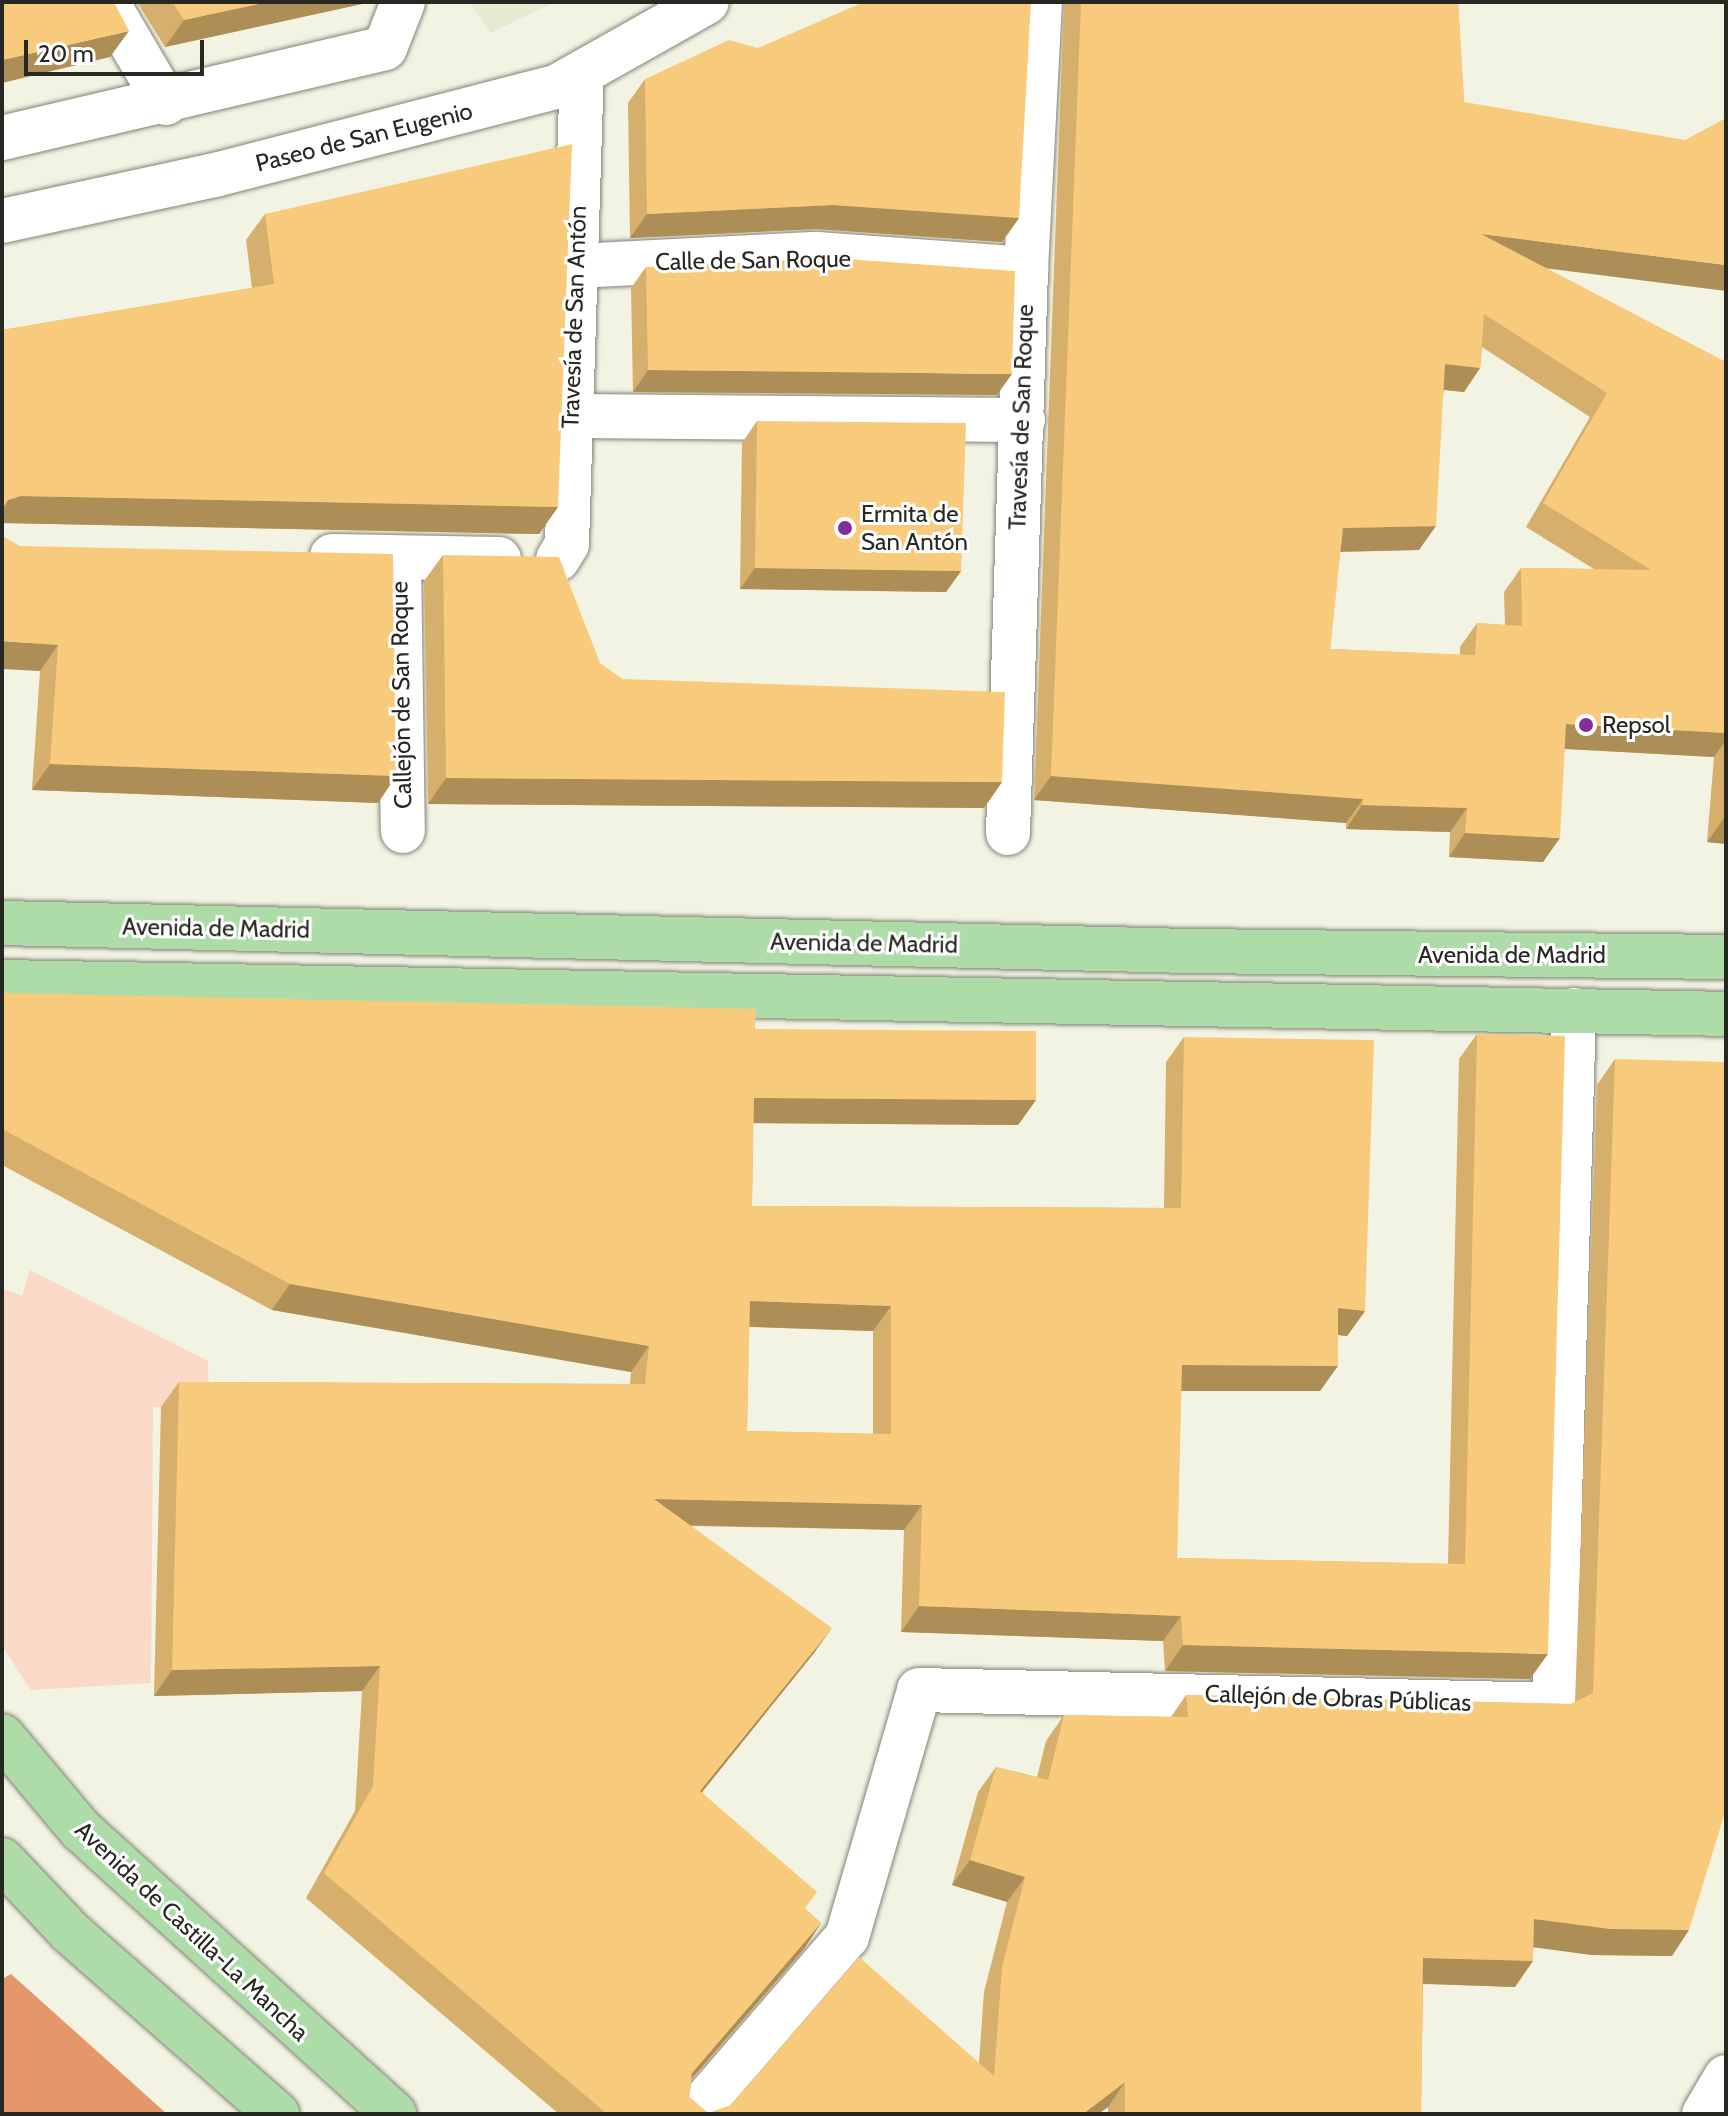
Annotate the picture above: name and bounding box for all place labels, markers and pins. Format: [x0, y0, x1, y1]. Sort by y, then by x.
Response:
place label: Ermita de San Antón [861, 500, 968, 556]
marker: Ermita de San Antón [836, 519, 854, 537]
place label: Repsol [1602, 711, 1670, 739]
marker: Repsol [1577, 716, 1595, 734]

